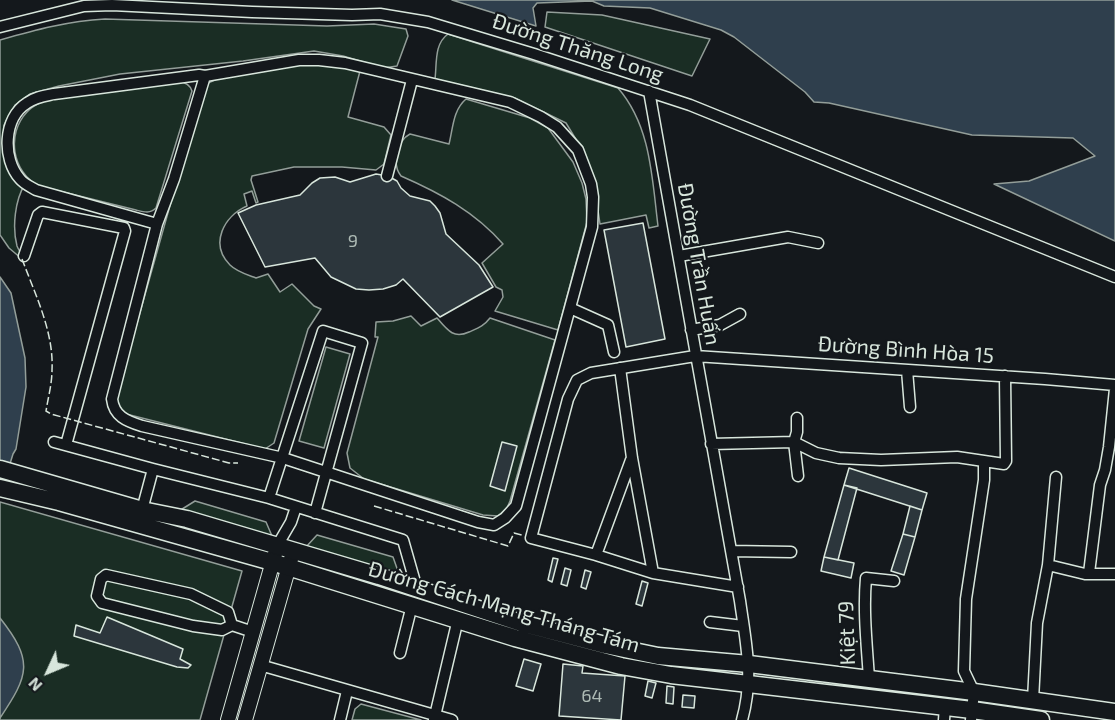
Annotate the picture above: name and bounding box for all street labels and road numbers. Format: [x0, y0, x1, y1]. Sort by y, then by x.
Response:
street label: Đường Thăng Long [489, 8, 667, 88]
street label: Đường Trần Huấn [672, 181, 726, 347]
street label: Đường Bình Hòa 15 [817, 331, 995, 369]
street label: Đường Cách Mạng Tháng Tám [365, 556, 643, 658]
street label: Kiệt 79 [833, 600, 861, 666]

